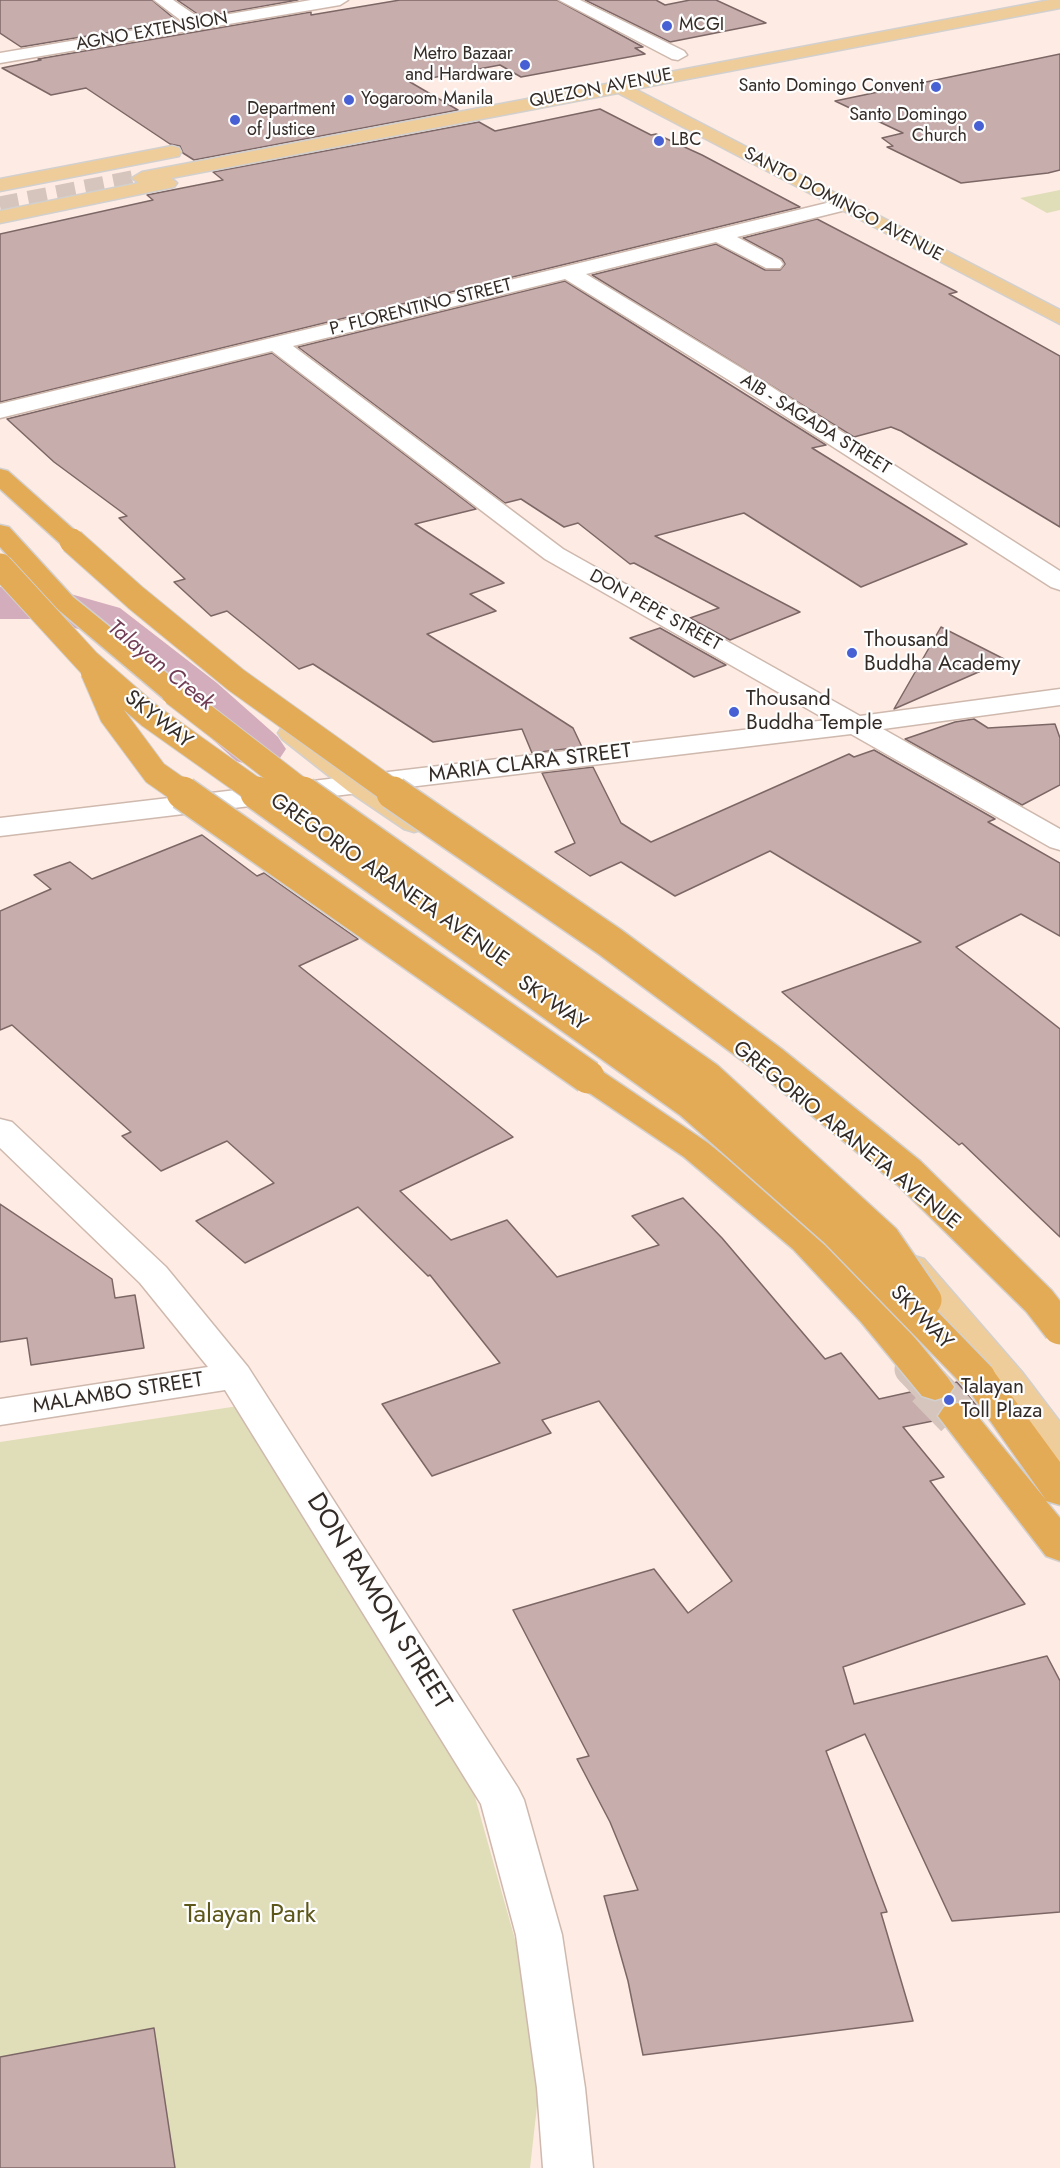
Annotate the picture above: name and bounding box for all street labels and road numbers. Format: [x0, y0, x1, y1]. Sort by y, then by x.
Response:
street label: AGNO EXTENSION [74, 8, 230, 56]
street label: QUEZON AVENUE [528, 65, 674, 113]
street label: SANTO DOMINGO AVENUE [740, 143, 946, 267]
street label: P. FLORENTINO STREET [328, 275, 514, 341]
street label: AIB - SAGADA STREET [736, 370, 894, 480]
street label: DON PEPE STREET [585, 566, 725, 656]
street label: SKYWAY [119, 686, 197, 754]
street label: MARIA CLARA STREET [427, 739, 633, 789]
street label: GREGORIO ARANETA AVENUE [265, 789, 513, 973]
street label: SKYWAY [512, 971, 592, 1037]
street label: GREGORIO ARANETA AVENUE [727, 1036, 965, 1236]
street label: SKYWAY [884, 1281, 958, 1355]
street label: MALAMBO STREET [31, 1368, 205, 1420]
street label: DON RAMON STREET [299, 1488, 457, 1716]

